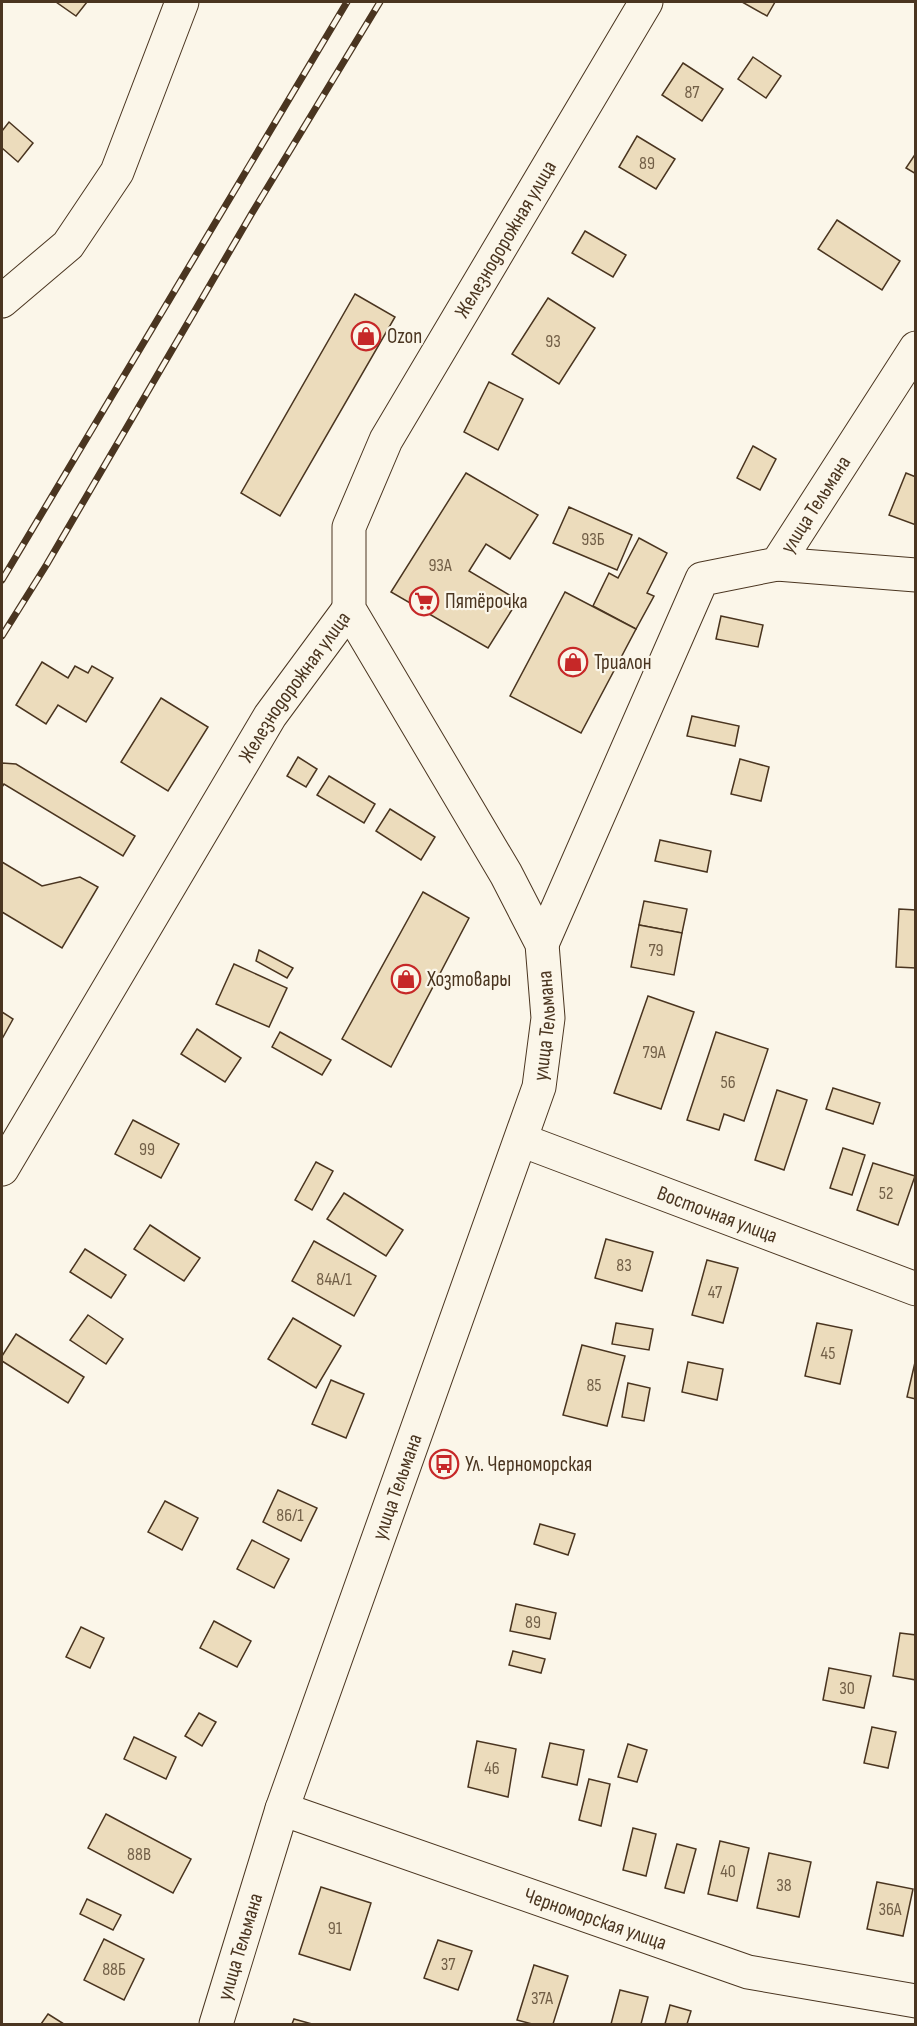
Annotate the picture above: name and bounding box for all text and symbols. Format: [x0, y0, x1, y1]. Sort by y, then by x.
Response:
house number: 87 [684, 82, 700, 103]
house number: 89 [639, 153, 655, 174]
street label: Железнодорожная улица [449, 156, 562, 322]
shop icon: Ozon [350, 320, 382, 352]
place label: Ozon [387, 324, 422, 349]
house number: 93 [545, 331, 561, 352]
street label: улица Тельмана [775, 451, 856, 558]
house number: 93Б [581, 529, 605, 550]
house number: 93А [428, 555, 452, 576]
supermarket icon: Пятёрочка [408, 585, 440, 617]
place label: Пятёрочка [445, 589, 528, 614]
street label: Железнодорожная улица [233, 606, 355, 767]
shop icon: Триалон [557, 646, 589, 678]
place label: Триалон [594, 650, 651, 675]
house number: 79 [648, 940, 664, 961]
shop icon: Хозтовары [390, 963, 422, 995]
place label: Хозтовары [426, 967, 511, 992]
street label: улица Тельмана [527, 970, 561, 1082]
house number: 79А [643, 1042, 666, 1063]
house number: 56 [720, 1072, 736, 1093]
house number: 99 [139, 1139, 155, 1160]
street label: Восточная улица [654, 1180, 781, 1248]
house number: 52 [879, 1183, 893, 1204]
house number: 83 [616, 1255, 632, 1276]
house number: 84А/1 [316, 1269, 352, 1290]
house number: 47 [708, 1282, 723, 1303]
house number: 45 [821, 1343, 835, 1364]
house number: 85 [586, 1375, 602, 1396]
street label: улица Тельмана [366, 1430, 427, 1543]
bus stop icon: Ул. Черноморская [428, 1448, 460, 1480]
place label: Ул. Черноморская [465, 1452, 592, 1477]
house number: 86/1 [276, 1505, 304, 1526]
house number: 89 [525, 1612, 541, 1633]
house number: 30 [839, 1678, 855, 1699]
house number: 46 [484, 1758, 500, 1779]
house number: 88В [127, 1844, 151, 1865]
house number: 40 [720, 1861, 736, 1882]
house number: 38 [776, 1875, 792, 1896]
street label: Черноморская улица [521, 1882, 670, 1955]
street label: улица Тельмана [212, 1890, 268, 2003]
house number: 36А [878, 1899, 902, 1920]
house number: 91 [328, 1918, 343, 1939]
house number: 37 [441, 1954, 456, 1975]
house number: 88Б [102, 1959, 126, 1980]
house number: 37А [531, 1988, 553, 2009]

